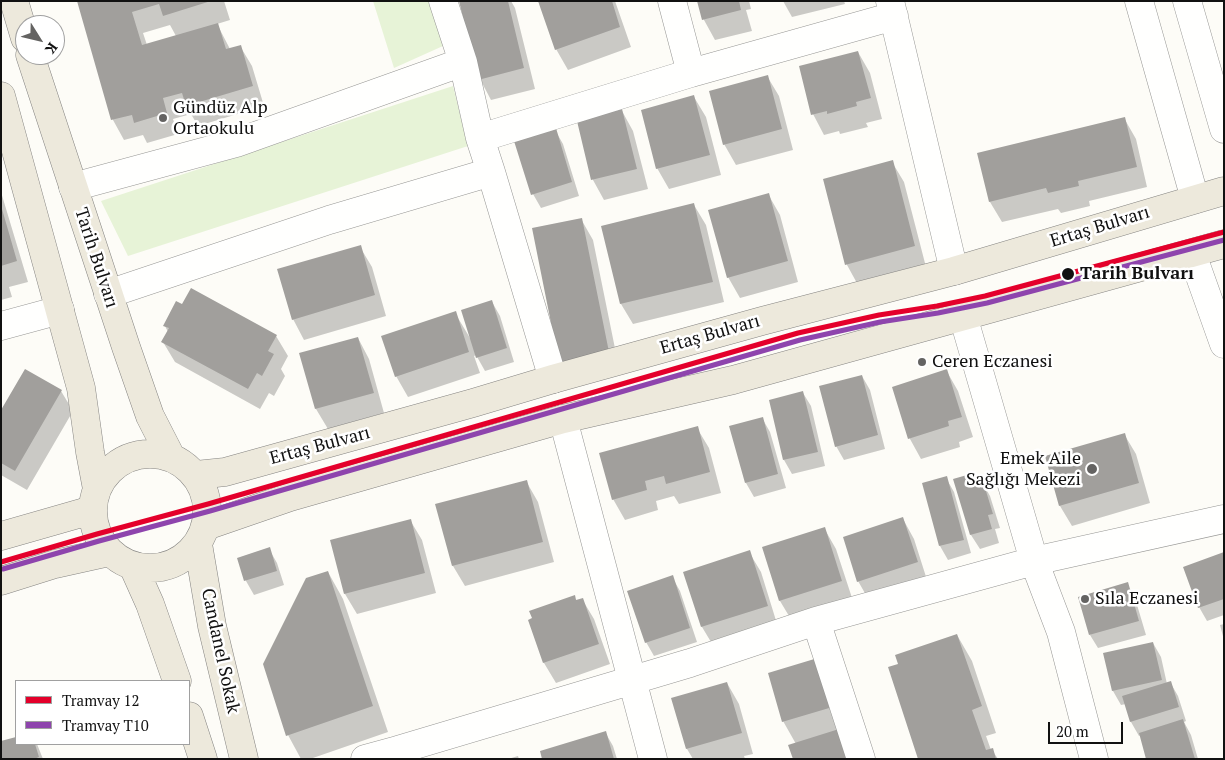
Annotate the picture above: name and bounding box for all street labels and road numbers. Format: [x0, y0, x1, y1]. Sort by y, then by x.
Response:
street label: Ertaş Bulvarı [1048, 202, 1152, 252]
street label: Tarih Bulvarı [70, 205, 122, 311]
street label: Ertaş Bulvarı [658, 310, 762, 360]
street label: Ertaş Bulvarı [267, 422, 373, 470]
street label: Candanel Sokak [196, 587, 244, 715]

